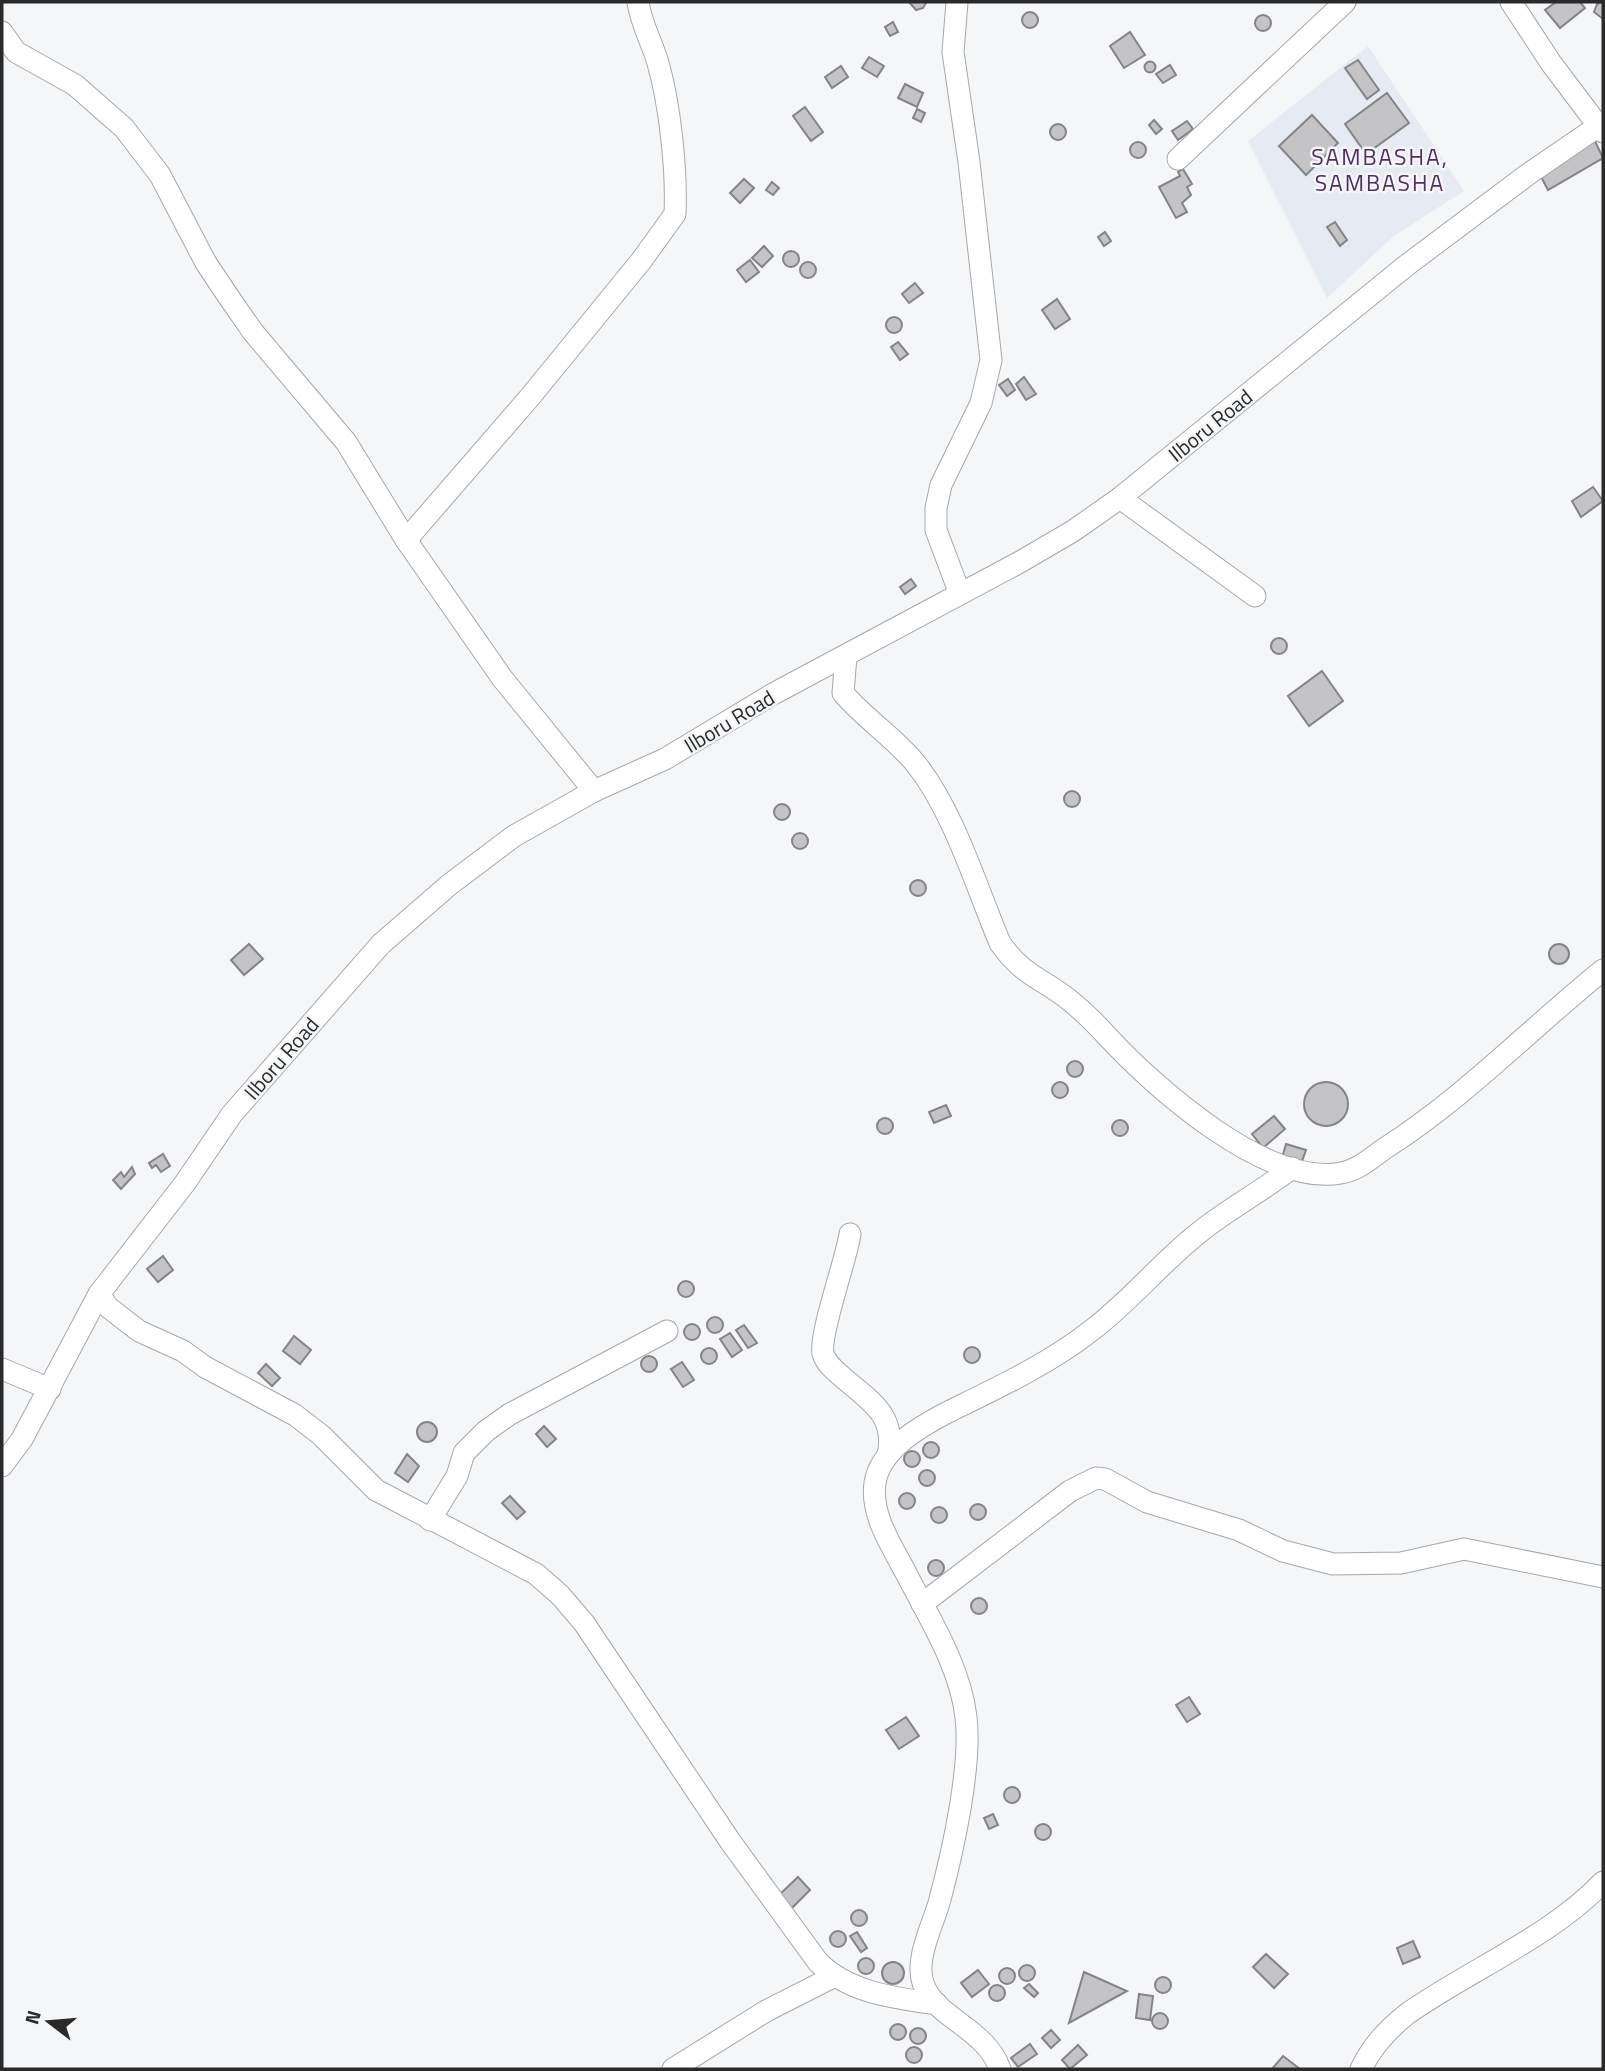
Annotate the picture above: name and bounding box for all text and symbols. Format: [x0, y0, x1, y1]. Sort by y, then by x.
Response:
district label: SAMBASHA, SAMBASHA [1311, 139, 1449, 200]
street label: Ilboru Road [1161, 381, 1259, 469]
street label: Ilboru Road [678, 681, 780, 761]
street label: Ilboru Road [236, 1010, 326, 1106]
north arrow [14, 1987, 84, 2057]
text: N [16, 2007, 48, 2028]

